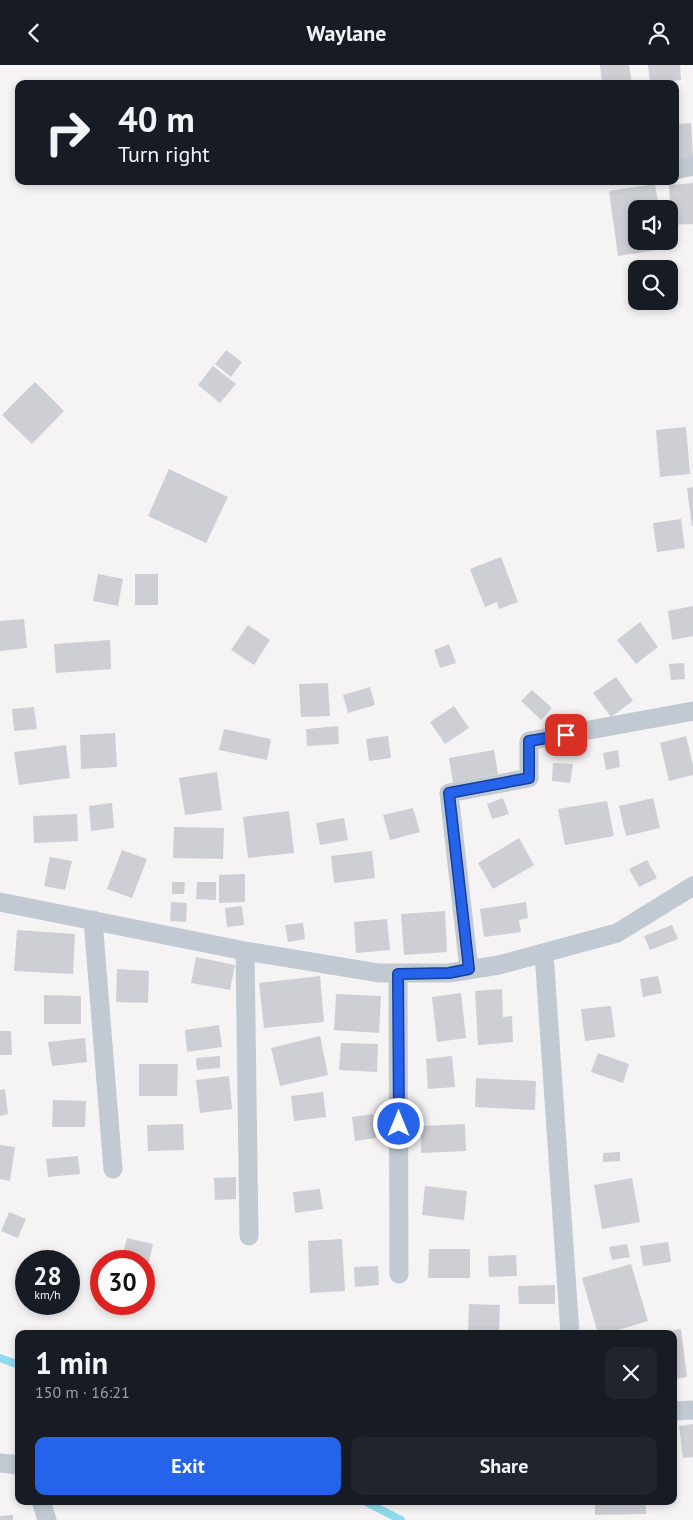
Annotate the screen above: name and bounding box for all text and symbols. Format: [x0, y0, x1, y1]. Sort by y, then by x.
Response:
icon: back [20, 19, 48, 47]
text: Waylane [307, 19, 386, 47]
icon: person [645, 19, 673, 47]
text: 40 m [118, 96, 195, 142]
icon: right [35, 100, 100, 165]
text: Turn right [118, 140, 210, 168]
map controls [628, 200, 678, 310]
button: sound [628, 200, 678, 250]
button: search [628, 260, 678, 310]
pin [545, 714, 587, 756]
icon: arrive [552, 721, 580, 749]
position arrow [372, 1097, 424, 1149]
speed limit sign: 30 [90, 1250, 155, 1315]
text: 28 [33, 1260, 62, 1292]
text: km/h [34, 1287, 61, 1302]
text: 1 min [35, 1343, 108, 1382]
button: close [605, 1347, 657, 1399]
text: 150 m · 16:21 [35, 1382, 130, 1402]
button: Exit [35, 1437, 341, 1495]
button: Share [351, 1437, 657, 1495]

